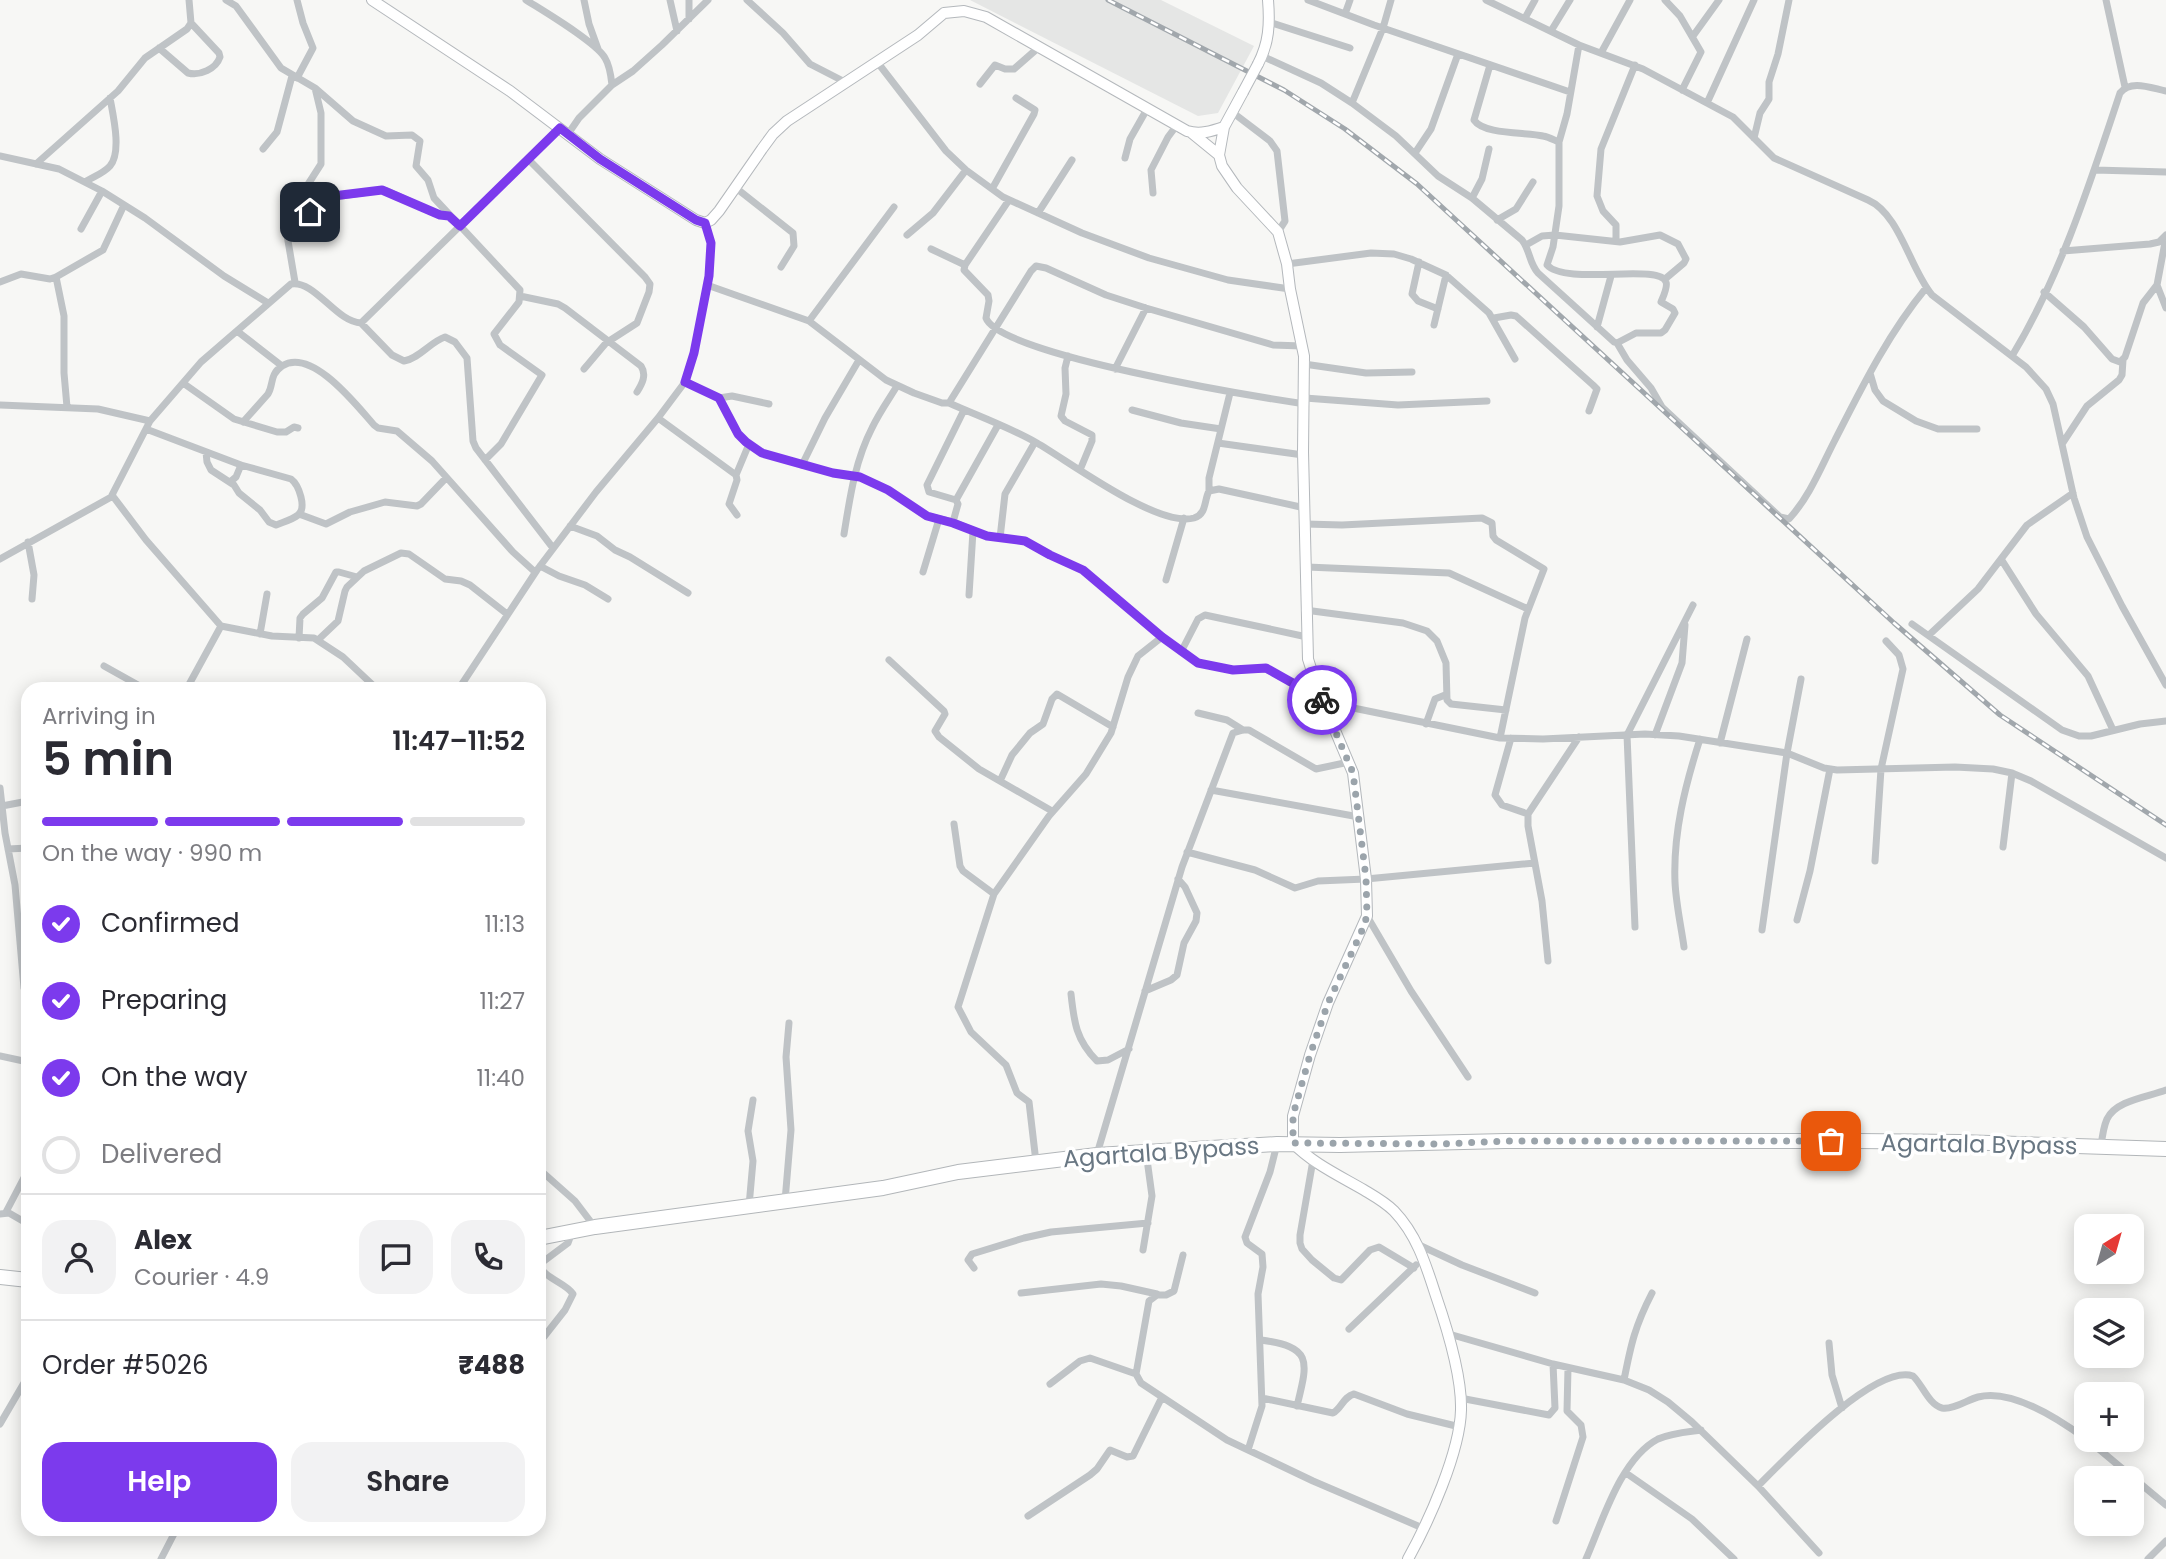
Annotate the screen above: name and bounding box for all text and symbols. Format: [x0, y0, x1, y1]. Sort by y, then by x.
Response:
pin [280, 182, 340, 242]
icon: home [291, 193, 329, 231]
courier [1287, 665, 1357, 735]
icon: bike [1303, 681, 1341, 719]
text: Arriving in [42, 700, 156, 732]
text: 11:47–11:52 [392, 723, 525, 759]
text: 5 min [42, 727, 174, 791]
text: On the way · 990 m [42, 837, 262, 869]
icon: check [42, 905, 80, 943]
text: Confirmed [101, 905, 239, 941]
text: 11:13 [484, 908, 525, 940]
icon: check [42, 982, 80, 1020]
text: Preparing [101, 982, 227, 1018]
text: 11:27 [480, 985, 525, 1017]
icon: check [42, 1059, 80, 1097]
text: On the way [101, 1059, 248, 1095]
text: 11:40 [476, 1062, 525, 1094]
pin [1801, 1111, 1861, 1171]
icon: bag [1812, 1122, 1850, 1160]
street label: Agartala Bypass [1880, 1126, 2078, 1162]
street label: Agartala Bypass [1062, 1129, 1260, 1175]
text: Delivered [101, 1136, 222, 1172]
north arrow [2074, 1214, 2144, 1284]
map controls [2074, 1214, 2144, 1536]
button: person [42, 1220, 116, 1294]
button: chat [359, 1220, 433, 1294]
button: phone [451, 1220, 525, 1294]
text: Alex [134, 1222, 192, 1258]
text: Courier · 4.9 [134, 1261, 269, 1293]
button: layers [2074, 1298, 2144, 1368]
text: Order #5026 [42, 1347, 208, 1383]
text: ₹488 [458, 1347, 525, 1383]
button: + [2074, 1382, 2144, 1452]
button: Help [42, 1442, 277, 1522]
button: Share [291, 1442, 525, 1522]
button: − [2074, 1466, 2144, 1536]

